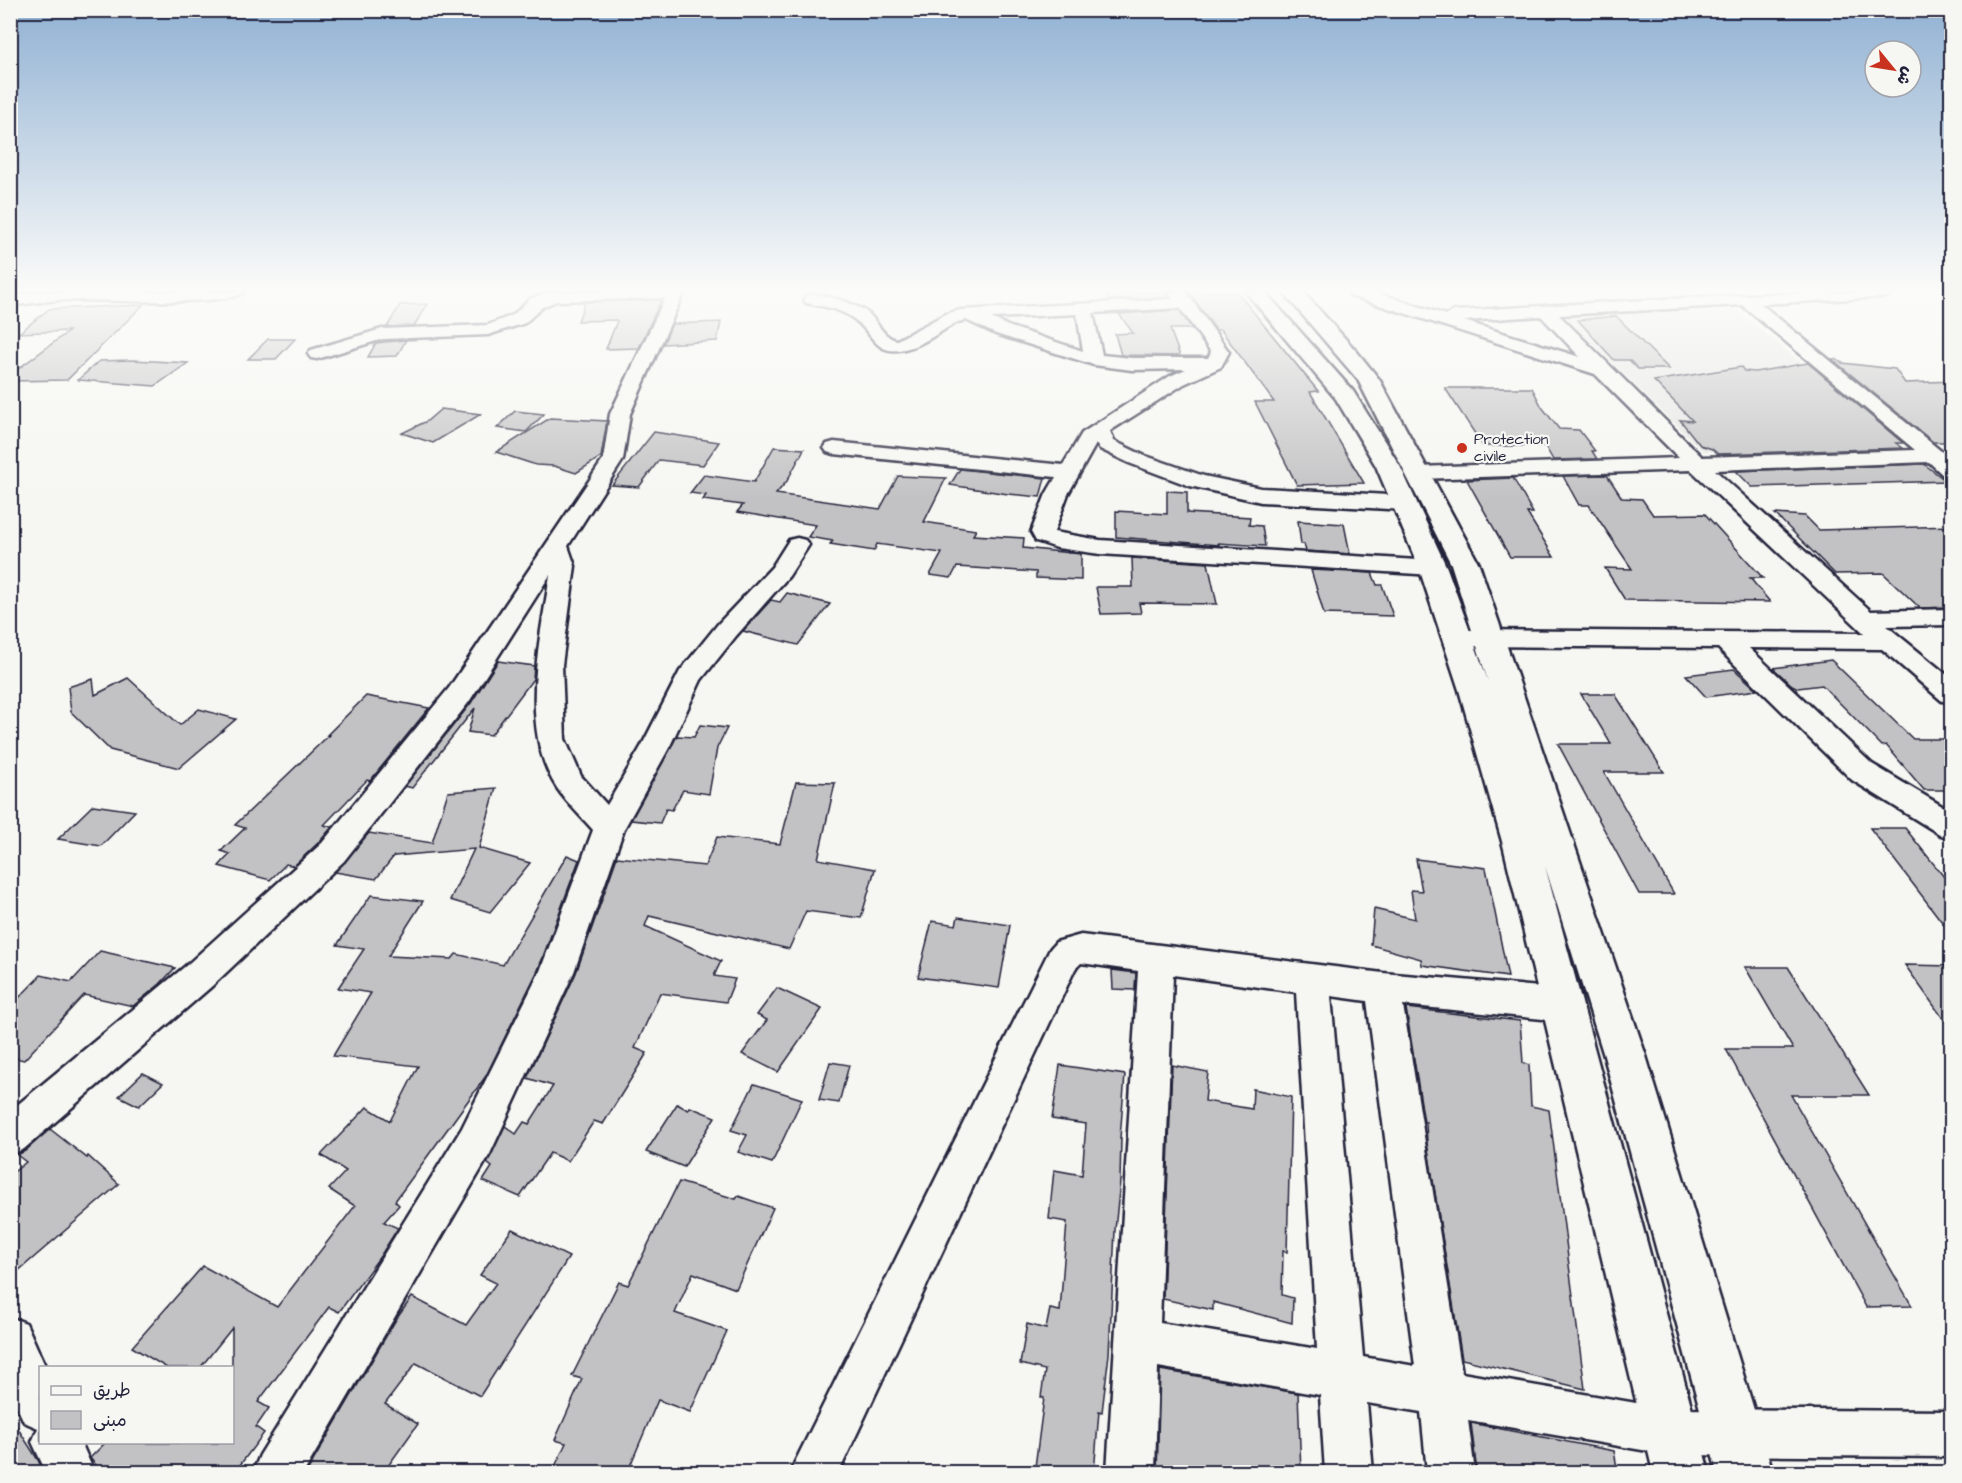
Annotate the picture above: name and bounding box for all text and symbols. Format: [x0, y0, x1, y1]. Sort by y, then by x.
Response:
north arrow [1863, 39, 1923, 99]
text: ش [1891, 63, 1919, 89]
place label: Protection civile [1474, 429, 1549, 467]
marker: Protection civile [1455, 441, 1469, 455]
legend [39, 1366, 234, 1444]
text: طريق [93, 1378, 131, 1403]
text: مبنى [93, 1408, 127, 1433]

